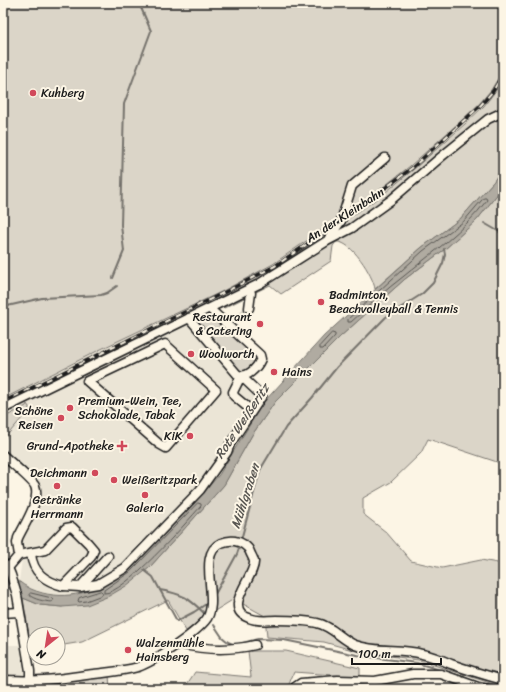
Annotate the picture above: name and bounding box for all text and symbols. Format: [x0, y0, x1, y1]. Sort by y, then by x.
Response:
place label: Kuhberg [41, 82, 85, 104]
marker: Kuhberg [28, 88, 38, 98]
street label: An der Kleinbahn [300, 181, 389, 249]
place label: Badminton, Beachvolleyball & Tennis [329, 284, 458, 320]
marker: Badminton, Beachvolleyball & Tennis [316, 297, 326, 307]
place label: Restaurant & Catering [193, 306, 252, 342]
marker: Restaurant & Catering [255, 319, 265, 329]
place label: Woolworth [199, 343, 255, 365]
marker: Woolworth [186, 349, 196, 359]
place label: Hains [282, 361, 312, 383]
marker: Hains [269, 367, 279, 377]
water label: Rote Weißeritz [208, 377, 277, 463]
place label: Premium-Wein, Tee, Schokolade, Tabak [78, 390, 182, 426]
place label: Schöne Reisen [14, 400, 54, 436]
marker: Premium-Wein, Tee, Schokolade, Tabak [65, 403, 75, 413]
marker: Schöne Reisen [56, 413, 66, 423]
place label: KiK [164, 425, 183, 447]
marker: KiK [185, 431, 195, 441]
place label: Grund-Apotheke [27, 435, 114, 457]
marker: Grund-Apotheke [117, 441, 127, 451]
water label: Mühlgraben [224, 459, 267, 532]
place label: Deichmann [30, 462, 88, 484]
marker: Deichmann [90, 468, 100, 478]
place label: Weißeritzpark [122, 469, 198, 491]
marker: Weißeritzpark [109, 475, 119, 485]
marker: Getränke Herrmann [52, 481, 62, 491]
place label: Getränke Herrmann [31, 489, 84, 525]
marker: Galeria [140, 490, 150, 500]
place label: Galeria [126, 497, 164, 519]
north arrow [26, 626, 66, 666]
place label: Walzenmühle Hainsberg [136, 632, 204, 668]
scale bar [352, 640, 441, 666]
text: 100 m [358, 643, 391, 665]
text: N [33, 644, 50, 665]
marker: Walzenmühle Hainsberg [123, 645, 133, 655]

